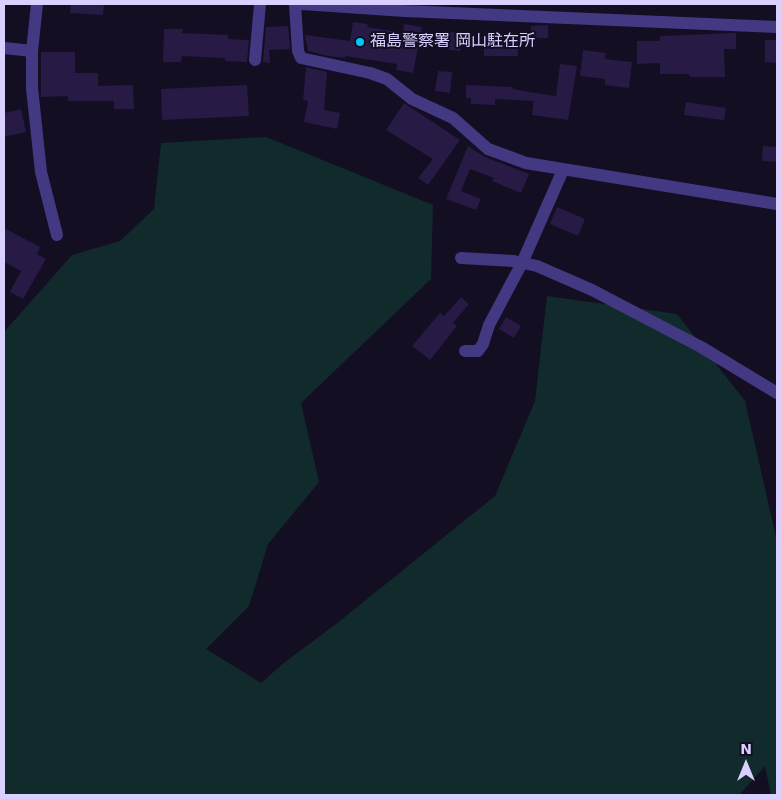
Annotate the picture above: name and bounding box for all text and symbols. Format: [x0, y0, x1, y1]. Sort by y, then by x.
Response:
place label: 福島警察署 岡山駐在所 [370, 32, 535, 52]
marker: 福島警察署 岡山駐在所 [354, 36, 366, 48]
north arrow [721, 739, 771, 789]
text: N [740, 741, 752, 757]

